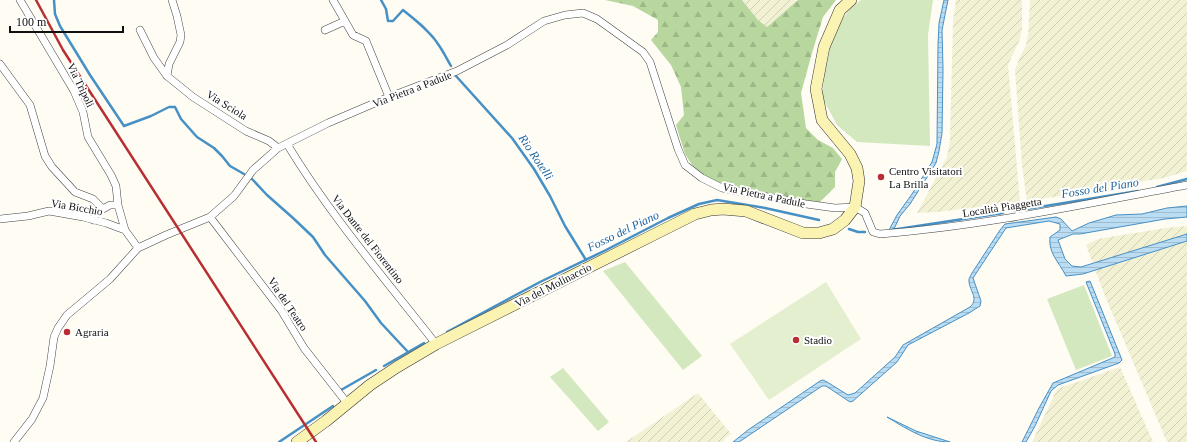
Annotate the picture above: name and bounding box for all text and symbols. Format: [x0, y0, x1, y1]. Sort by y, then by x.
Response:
scale bar [10, 8, 123, 34]
text: 100 m [16, 15, 47, 29]
street label: Via Tripoli [65, 61, 97, 109]
street label: Via Pietra a Padule [371, 68, 453, 110]
street label: Via Sciola [205, 88, 250, 122]
water label: Rio Rotelli [515, 131, 556, 182]
place label: Centro Visitatori La Brilla [889, 165, 962, 190]
marker: Centro Visitatori La Brilla [876, 172, 886, 182]
water label: Fosso del Piano [1059, 175, 1140, 201]
street label: Via Pietra a Padule [722, 180, 806, 210]
street label: Via Dante del Fiorentino [330, 192, 407, 286]
street label: Località Piaggetta [962, 195, 1042, 219]
street label: Via Bicchio [50, 197, 104, 218]
water label: Fosso del Piano [584, 208, 661, 255]
street label: Via del Molinaccio [513, 260, 594, 309]
street label: Via del Teatro [266, 275, 311, 333]
place label: Agraria [75, 326, 109, 338]
marker: Agraria [62, 327, 72, 337]
place label: Stadio [804, 334, 833, 346]
marker: Stadio [791, 335, 801, 345]

